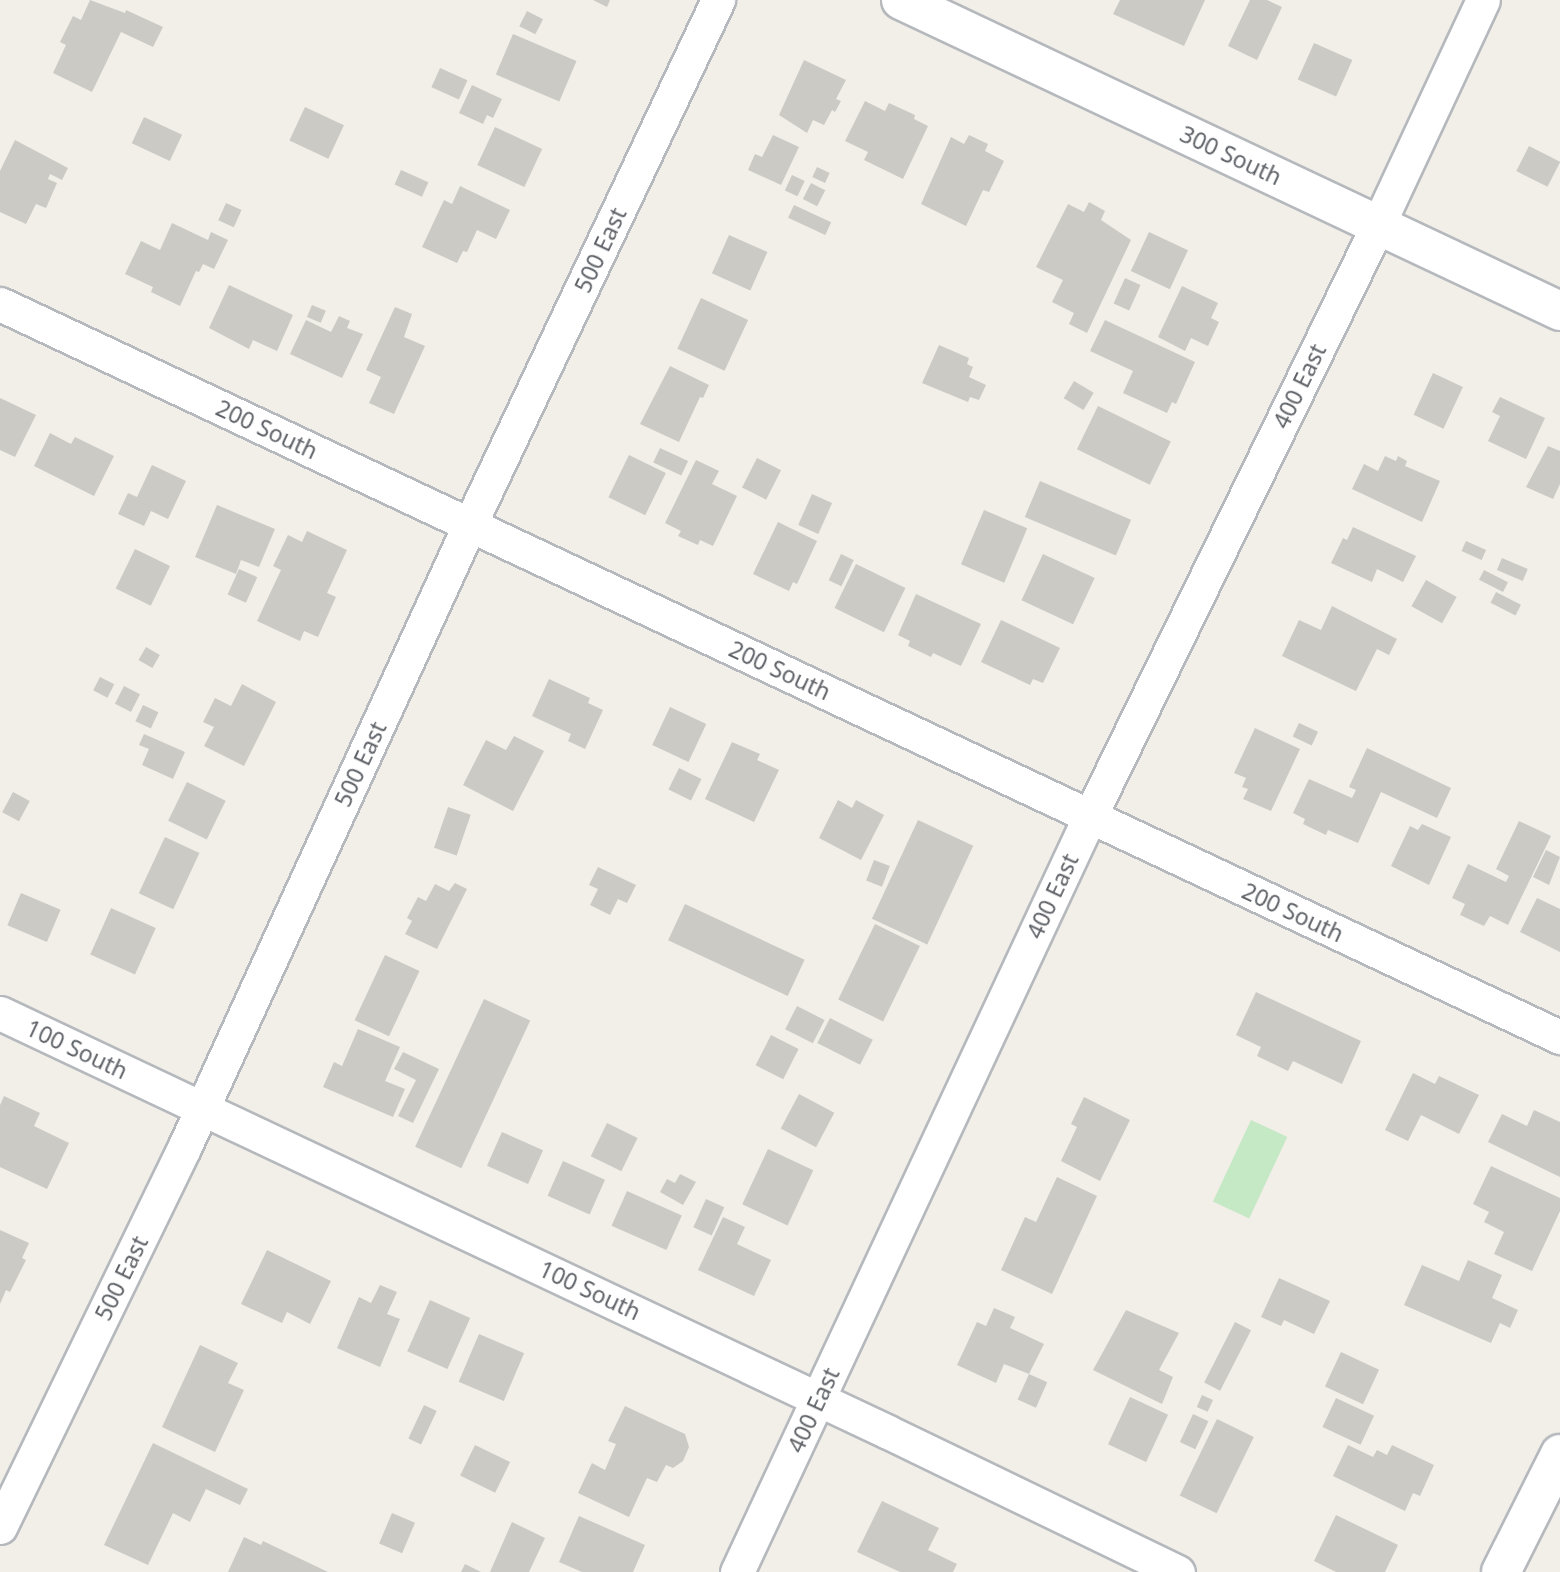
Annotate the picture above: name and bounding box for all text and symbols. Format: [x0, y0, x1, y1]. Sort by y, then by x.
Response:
street label: 300 South [1176, 120, 1286, 190]
street label: 500 East [568, 203, 632, 297]
street label: 400 East [1267, 339, 1331, 433]
street label: 200 South [212, 394, 322, 464]
street label: 200 South [725, 635, 835, 705]
street label: 500 East [328, 717, 392, 811]
street label: 400 East [1020, 849, 1084, 943]
street label: 200 South [1238, 877, 1348, 947]
street label: 100 South [22, 1014, 132, 1084]
street label: 500 East [89, 1231, 153, 1325]
street label: 100 South [535, 1255, 645, 1325]
street label: 400 East [781, 1363, 845, 1457]

